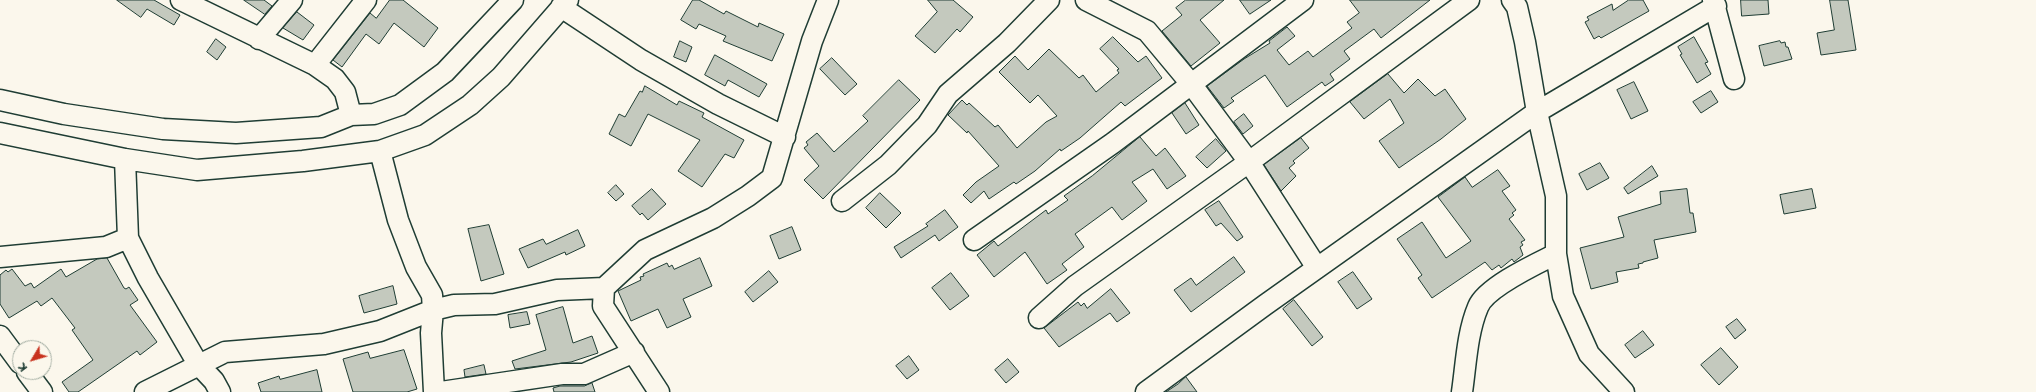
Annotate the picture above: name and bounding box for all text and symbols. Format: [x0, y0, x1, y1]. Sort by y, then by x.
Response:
north arrow [12, 340, 52, 380]
text: K [15, 360, 31, 375]

